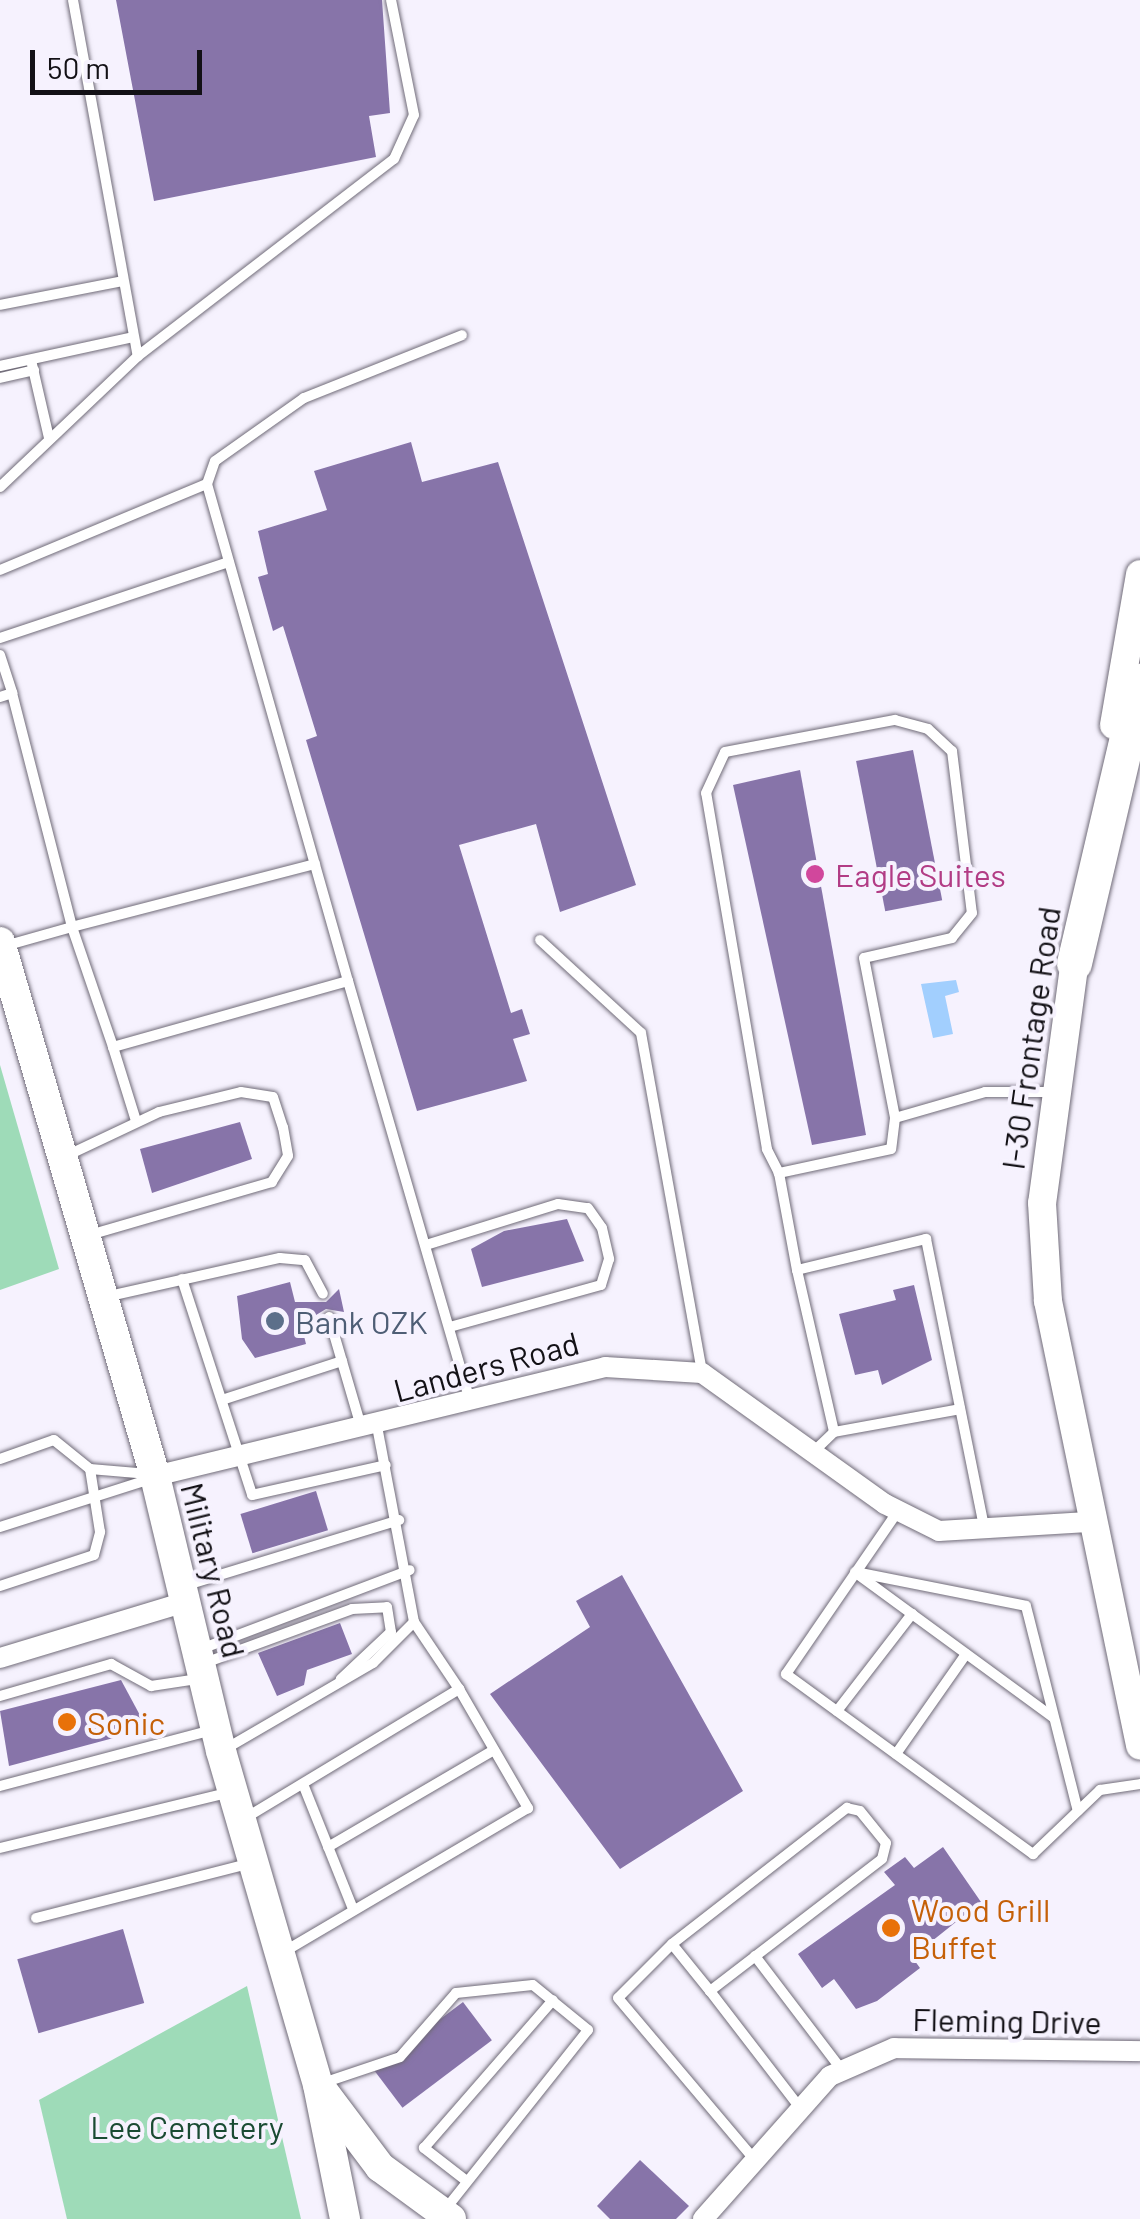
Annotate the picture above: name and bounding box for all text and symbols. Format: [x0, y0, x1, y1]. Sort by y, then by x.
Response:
scale bar [35, 30, 208, 92]
text: 50 m [47, 49, 110, 85]
place label: Eagle Suites [835, 855, 1006, 893]
marker: Eagle Suites [804, 863, 826, 885]
street label: I-30 Frontage Road [993, 904, 1067, 1172]
place label: Bank OZK [295, 1302, 428, 1340]
marker: Bank OZK [264, 1310, 286, 1332]
street label: Landers Road [389, 1323, 583, 1409]
street label: Military Road [174, 1479, 254, 1661]
place label: Sonic [87, 1703, 165, 1741]
marker: Sonic [56, 1711, 78, 1733]
place label: Wood Grill Buffet [911, 1891, 1050, 1966]
marker: Wood Grill Buffet [880, 1917, 902, 1939]
street label: Fleming Drive [912, 1999, 1102, 2041]
park label: Lee Cemetery [90, 2107, 284, 2145]

